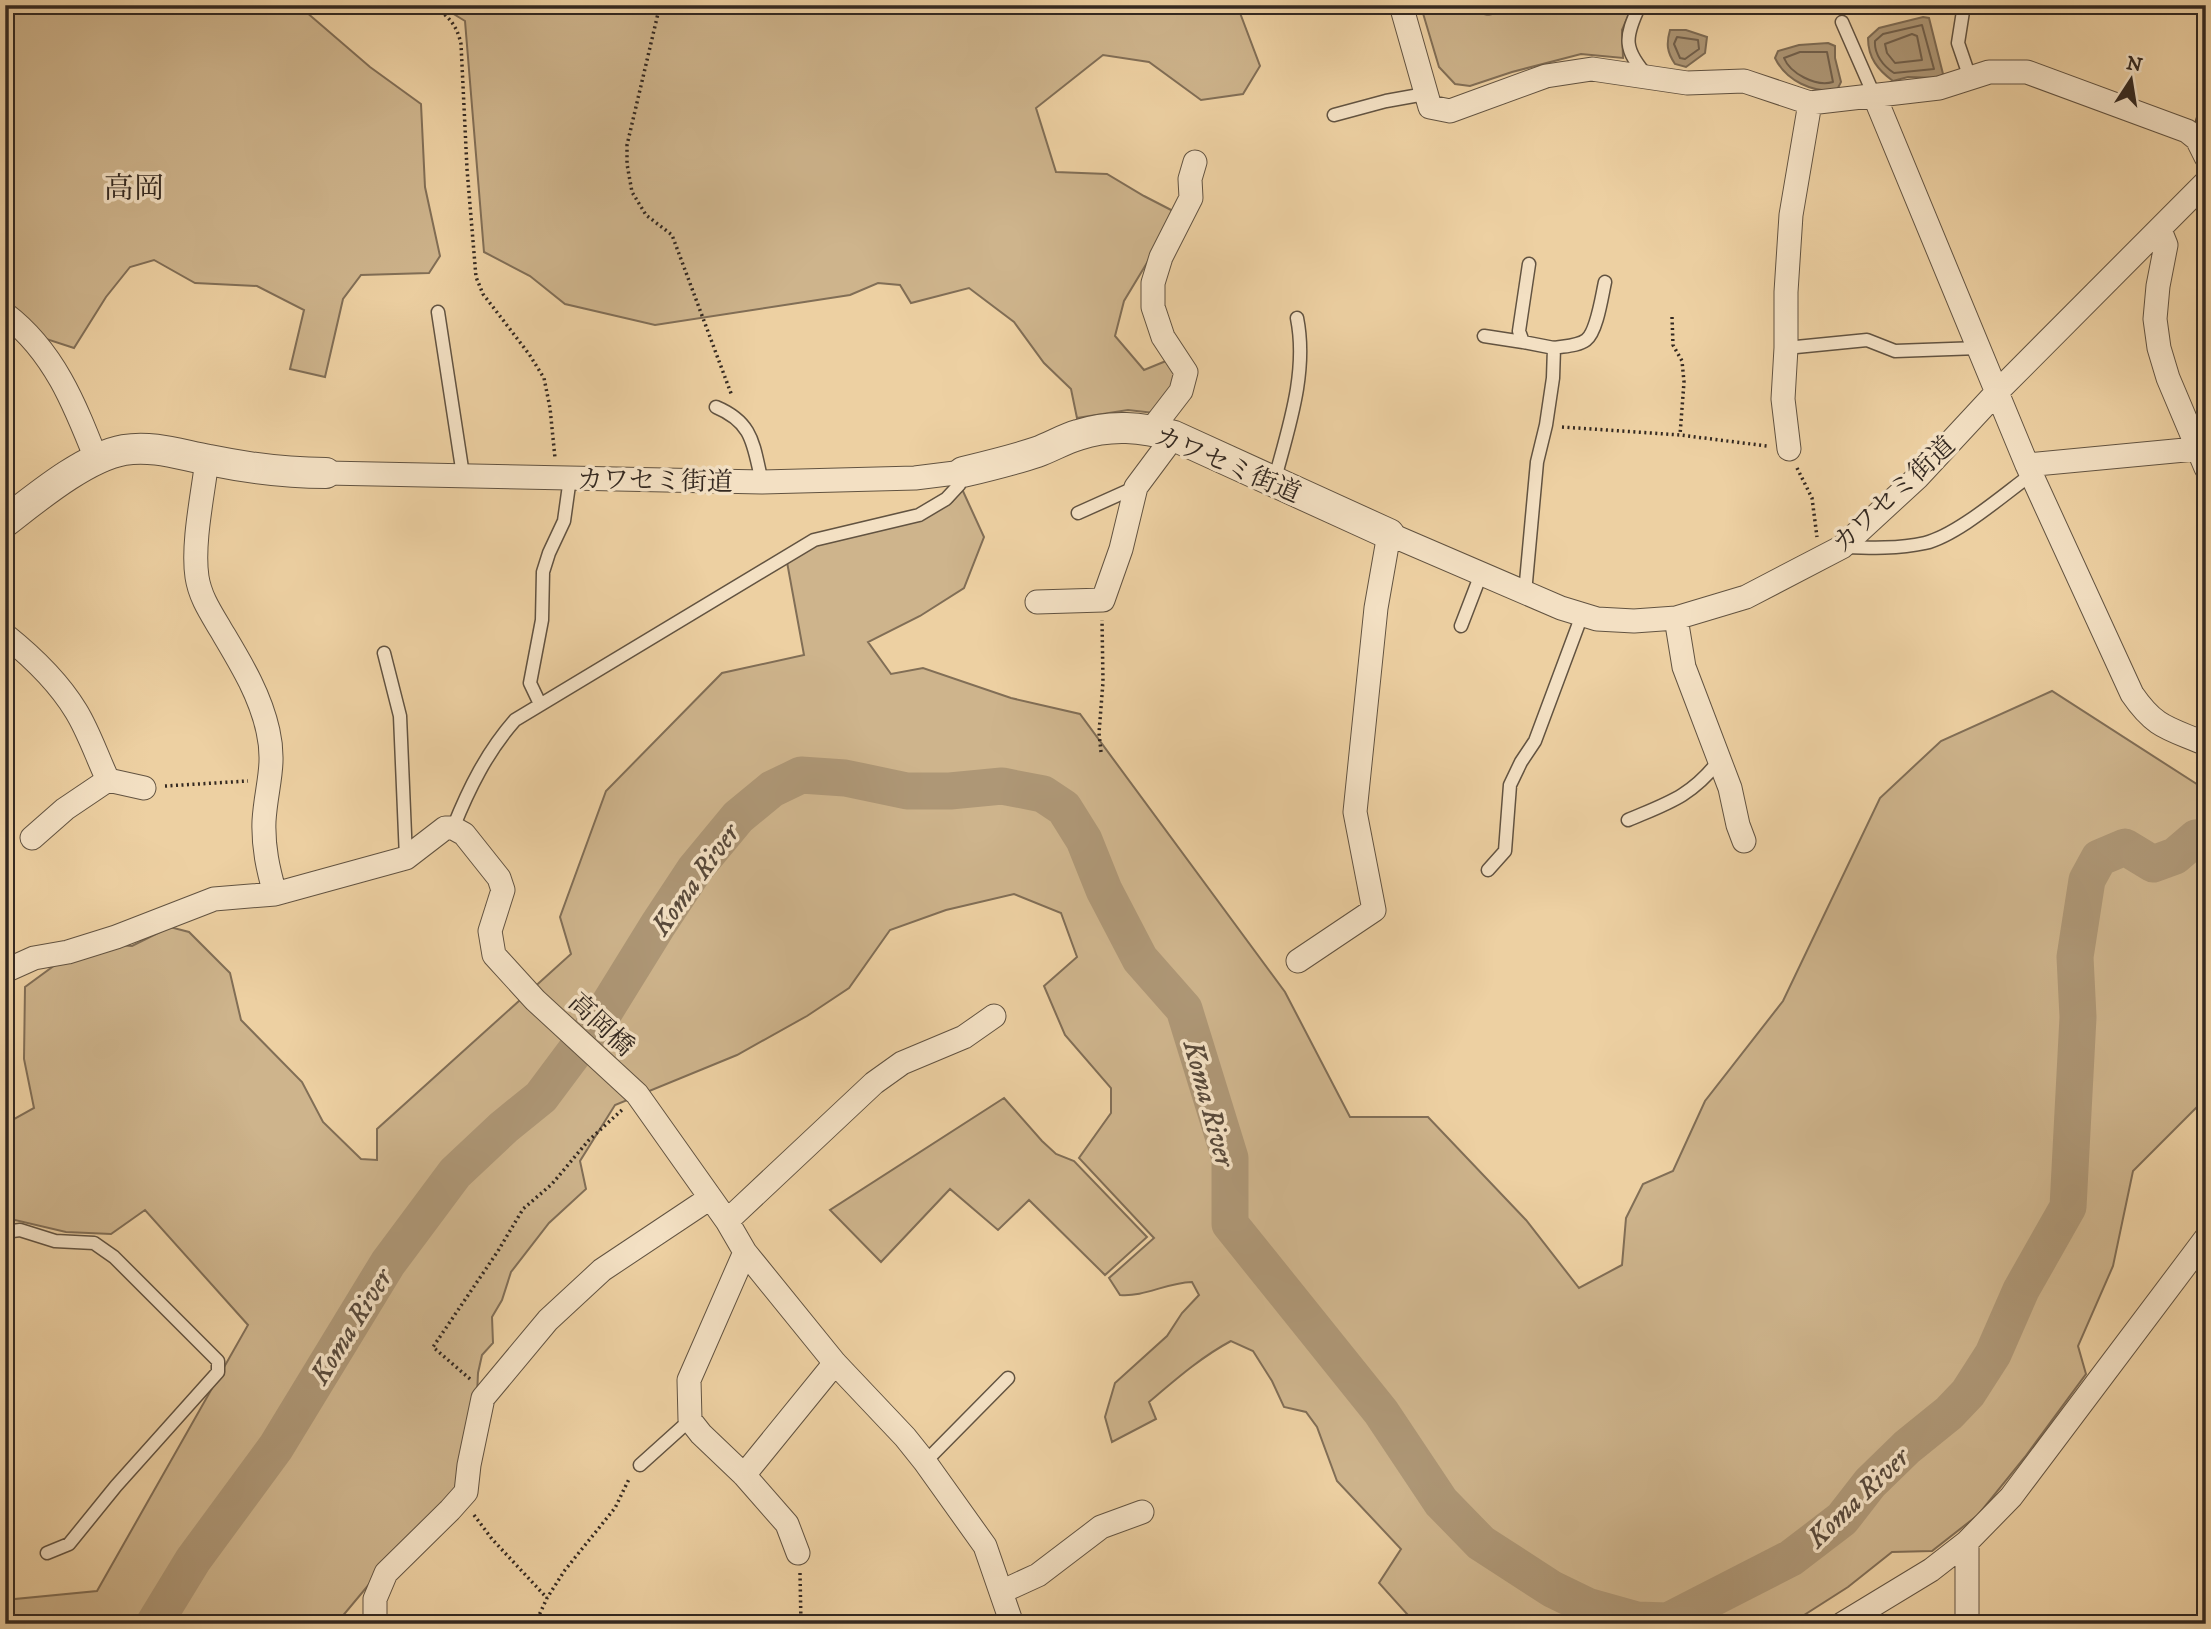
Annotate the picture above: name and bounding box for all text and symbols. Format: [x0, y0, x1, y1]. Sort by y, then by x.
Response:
north arrow [2096, 46, 2166, 116]
text: N [2124, 52, 2145, 78]
district label: 高岡 [104, 171, 164, 208]
street label: カワセミ街道 [1149, 420, 1306, 511]
street label: カワセミ街道 [1826, 430, 1962, 560]
street label: カワセミ街道 [577, 464, 733, 499]
water label: Koma River [643, 816, 748, 943]
street label: 高岡橋 [561, 986, 641, 1064]
water label: Koma River [1175, 1036, 1243, 1172]
water label: Koma River [302, 1261, 401, 1392]
water label: Koma River [1799, 1439, 1918, 1556]

